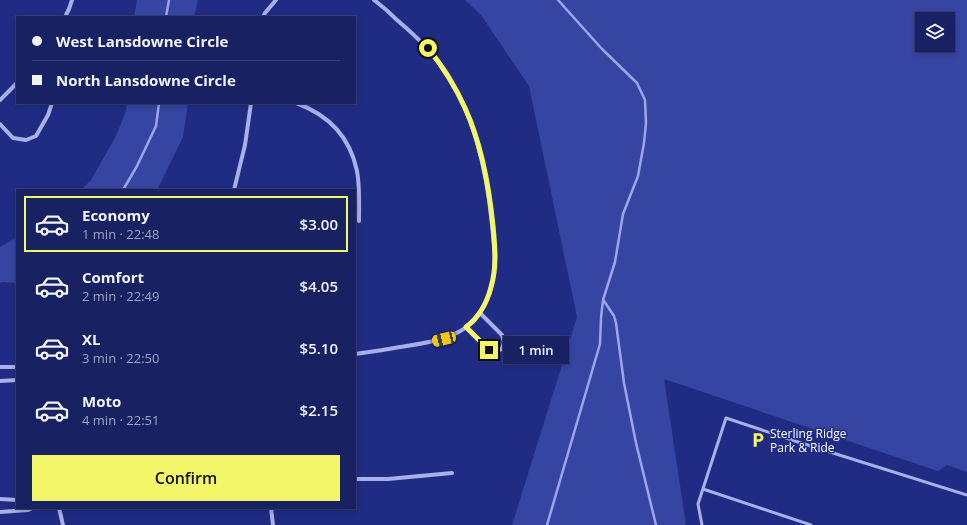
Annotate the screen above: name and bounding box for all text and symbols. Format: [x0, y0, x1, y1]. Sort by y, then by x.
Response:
map controls [915, 12, 955, 52]
button: layers [915, 12, 955, 52]
text: West Lansdowne Circle [56, 31, 228, 51]
route start [419, 39, 437, 57]
text: North Lansdowne Circle [56, 70, 236, 90]
text: Economy [82, 205, 150, 225]
icon: car [34, 206, 70, 242]
text: $3.00 [300, 214, 338, 234]
text: 1 min · 22:48 [82, 225, 159, 243]
text: Comfort [82, 267, 144, 287]
icon: car [34, 268, 70, 304]
text: $4.05 [300, 276, 338, 296]
text: 2 min · 22:49 [82, 287, 159, 305]
text: XL [82, 329, 100, 349]
icon: car [34, 330, 70, 366]
car [431, 330, 457, 348]
callout: 1 min [503, 336, 569, 364]
text: $5.10 [300, 338, 338, 358]
route end [480, 341, 498, 359]
text: 1 min [518, 341, 554, 359]
text: 3 min · 22:50 [82, 349, 159, 367]
text: Moto [82, 391, 121, 411]
icon: car [34, 392, 70, 428]
text: $2.15 [300, 400, 338, 420]
text: 4 min · 22:51 [82, 411, 159, 429]
place label: Sterling Ridge Park & Ride [770, 425, 847, 456]
parking icon: Sterling Ridge Park & Ride [749, 431, 767, 449]
button: Confirm [32, 455, 340, 501]

